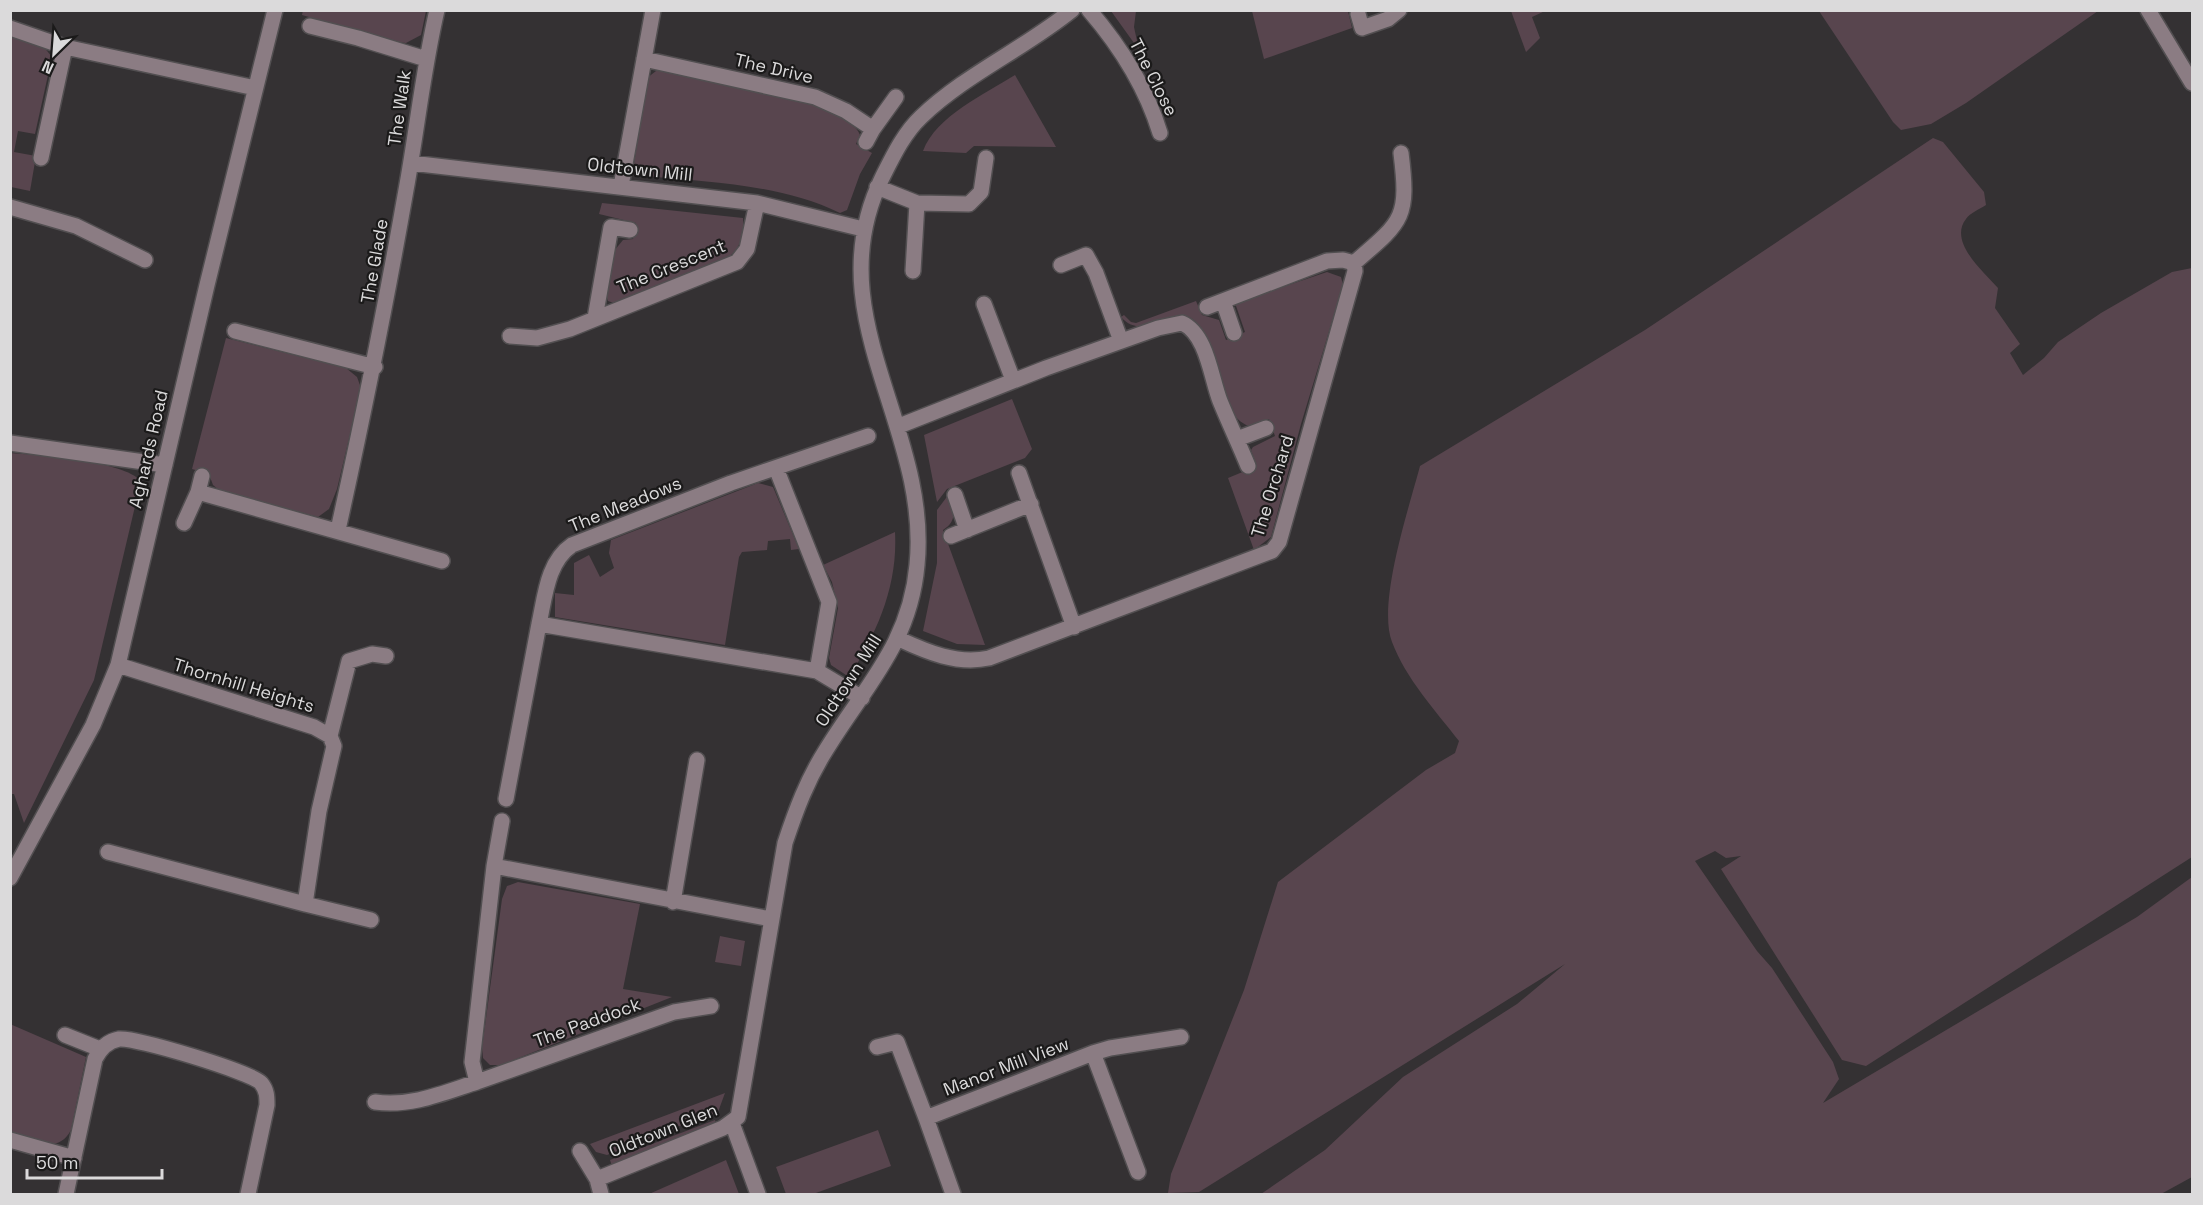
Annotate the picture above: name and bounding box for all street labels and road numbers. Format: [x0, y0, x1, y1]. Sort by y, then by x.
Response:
street label: The Close [1125, 34, 1183, 120]
street label: The Drive [732, 48, 816, 88]
street label: The Walk [382, 68, 416, 148]
street label: Oldtown Mill [586, 152, 694, 186]
street label: The Glade [355, 217, 393, 305]
street label: The Crescent [613, 234, 729, 298]
street label: Aghards Road [123, 388, 173, 510]
street label: The Orchard [1246, 432, 1298, 540]
street label: The Meadows [565, 471, 685, 537]
street label: Oldtown Mill [810, 629, 886, 731]
street label: Thornhill Heights [171, 653, 317, 717]
street label: The Paddock [530, 992, 644, 1052]
street label: Manor Mill View [940, 1031, 1072, 1101]
street label: Oldtown Glen [605, 1098, 721, 1162]

